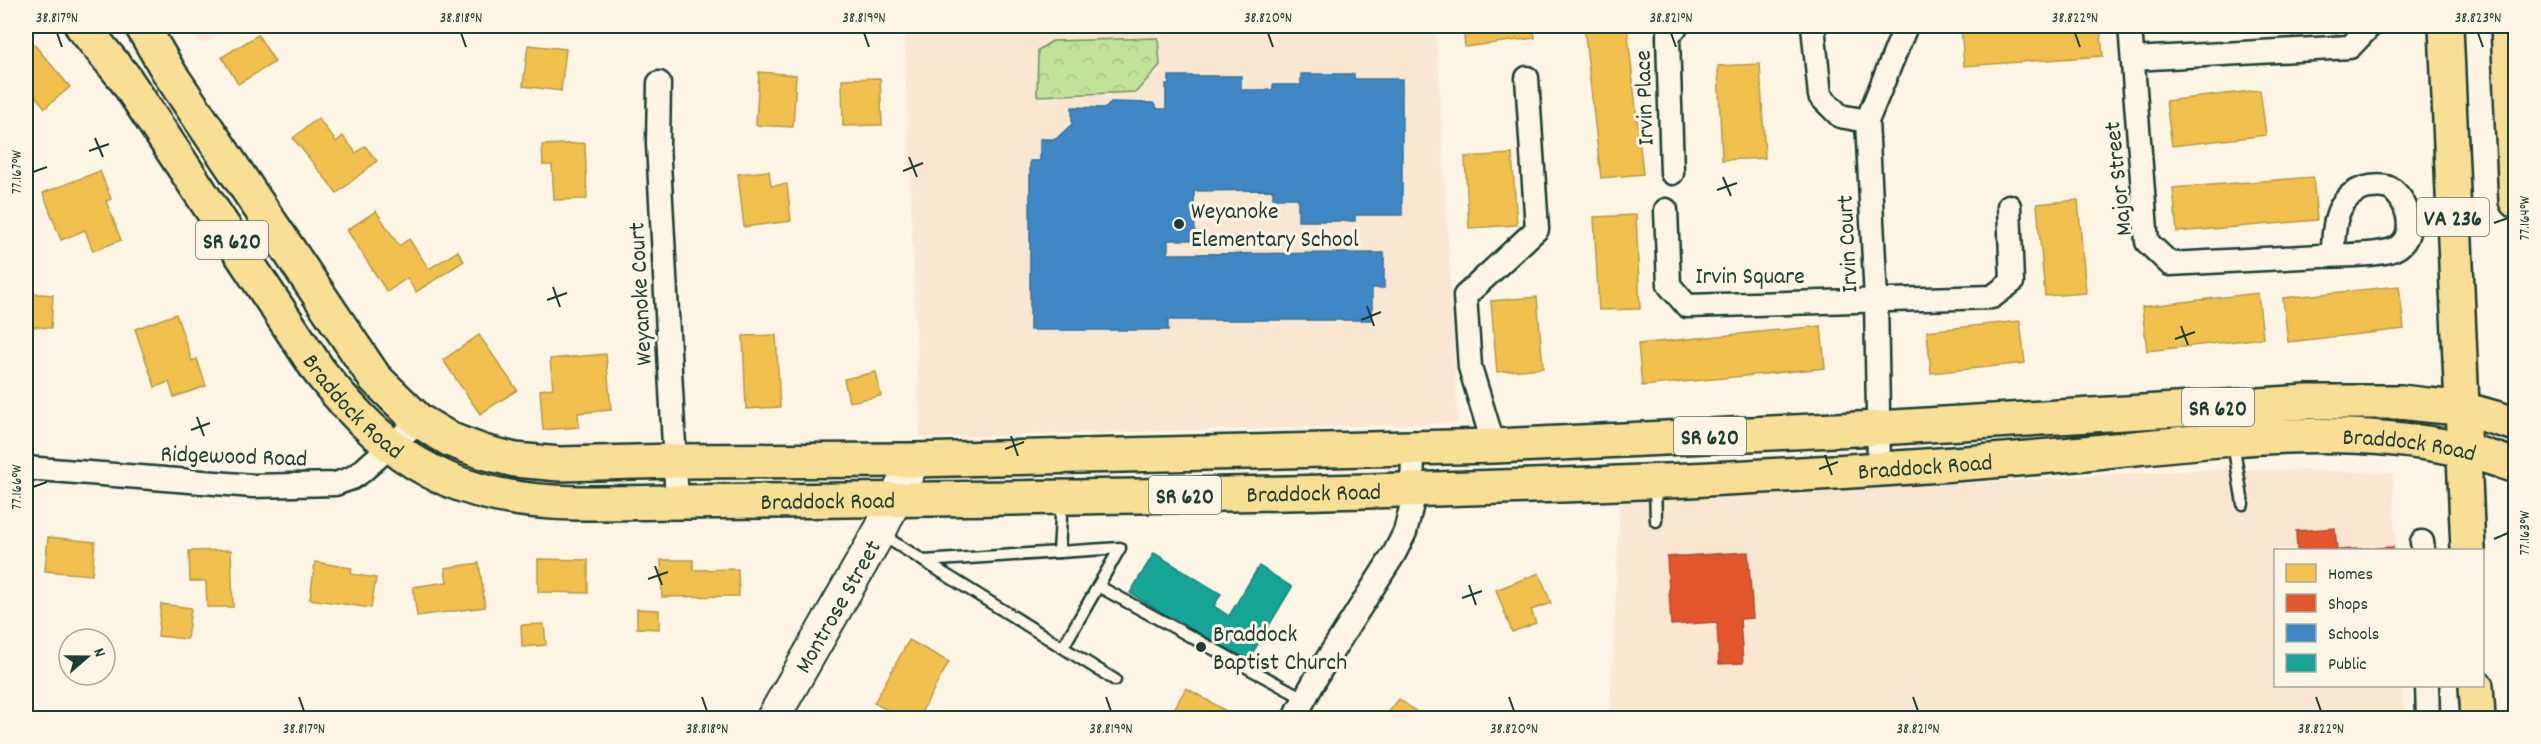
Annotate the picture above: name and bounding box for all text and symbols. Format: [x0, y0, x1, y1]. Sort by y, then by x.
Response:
text: 38.817°N [36, 8, 78, 30]
text: 38.818°N [440, 8, 482, 30]
text: 38.819°N [842, 8, 886, 30]
text: 38.820°N [1244, 8, 1292, 30]
text: 38.821°N [1649, 8, 1693, 30]
text: 38.822°N [2052, 8, 2098, 30]
text: 38.823°N [2455, 8, 2501, 30]
street label: Irvin Place [1627, 50, 1665, 146]
street label: Major Street [2097, 120, 2143, 238]
text: 77.167°W [7, 150, 29, 194]
street label: Irvin Court [1829, 194, 1869, 294]
text: 77.164°W [2515, 195, 2537, 240]
place label: Weyanoke Elementary School [1191, 196, 1359, 258]
road number: VA 236 [2417, 198, 2489, 236]
marker: Weyanoke Elementary School [1172, 217, 1186, 231]
road number: SR 620 [196, 221, 268, 259]
street label: Weyanoke Court [621, 221, 663, 366]
street label: Irvin Square [1695, 261, 1805, 295]
street label: Braddock Road [292, 348, 409, 469]
road number: SR 620 [2182, 388, 2254, 426]
road number: SR 620 [1674, 417, 1746, 455]
street label: Braddock Road [2342, 422, 2479, 472]
street label: Ridgewood Road [160, 438, 308, 478]
street label: Braddock Road [1857, 447, 1994, 491]
text: 77.166°W [7, 464, 29, 510]
road number: SR 620 [1149, 476, 1221, 514]
street label: Braddock Road [1246, 477, 1382, 514]
street label: Braddock Road [760, 486, 895, 521]
text: 77.163°W [2515, 510, 2537, 555]
street label: Montrose Street [788, 534, 891, 681]
legend [2274, 549, 2484, 687]
text: Homes [2328, 563, 2373, 588]
text: Shops [2328, 593, 2368, 618]
place label: Braddock Baptist Church [1213, 619, 1347, 681]
text: Schools [2328, 623, 2379, 648]
north arrow [57, 627, 117, 687]
marker: Braddock Baptist Church [1194, 640, 1208, 654]
text: N [87, 645, 111, 660]
text: Public [2328, 653, 2367, 678]
text: 38.817°N [283, 719, 325, 741]
text: 38.818°N [686, 719, 728, 741]
text: 38.819°N [1089, 719, 1133, 741]
text: 38.820°N [1490, 719, 1538, 741]
text: 38.821°N [1896, 719, 1940, 741]
text: 38.822°N [2298, 719, 2344, 741]

